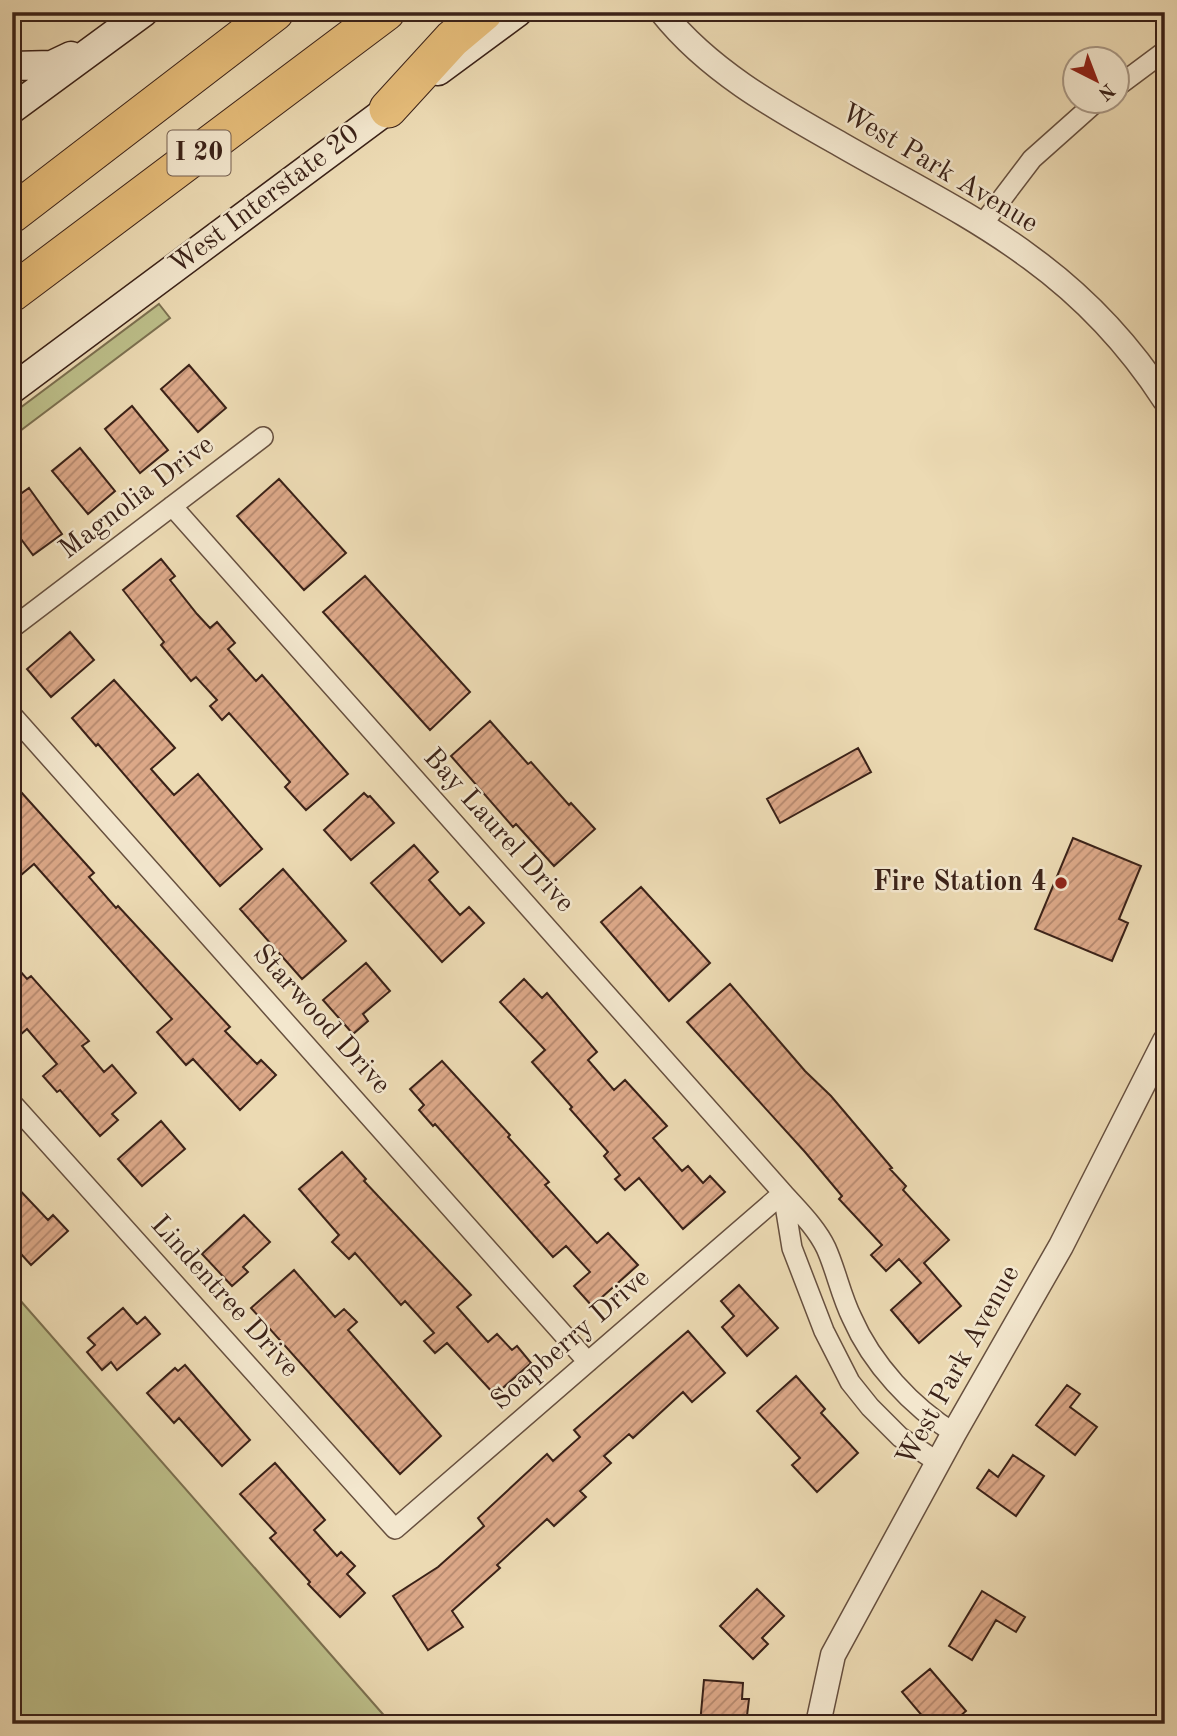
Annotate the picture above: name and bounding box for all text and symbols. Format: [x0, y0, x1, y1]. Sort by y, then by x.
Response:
north arrow [1062, 46, 1132, 116]
text: N [1094, 79, 1117, 103]
street label: West Park Avenue [836, 99, 1042, 239]
street label: West Interstate 20 [165, 120, 365, 280]
road number: I 20 [168, 130, 230, 176]
street label: Magnolia Drive [55, 431, 219, 565]
street label: Bay Laurel Drive [417, 744, 579, 918]
place label: Fire Station 4 [873, 869, 1047, 897]
marker: Fire Station 4 [1053, 875, 1069, 891]
street label: Starwood Drive [247, 940, 395, 1100]
street label: Lindentree Drive [145, 1211, 303, 1383]
street label: West Park Avenue [892, 1261, 1026, 1471]
street label: Soapberry Drive [486, 1264, 656, 1416]

